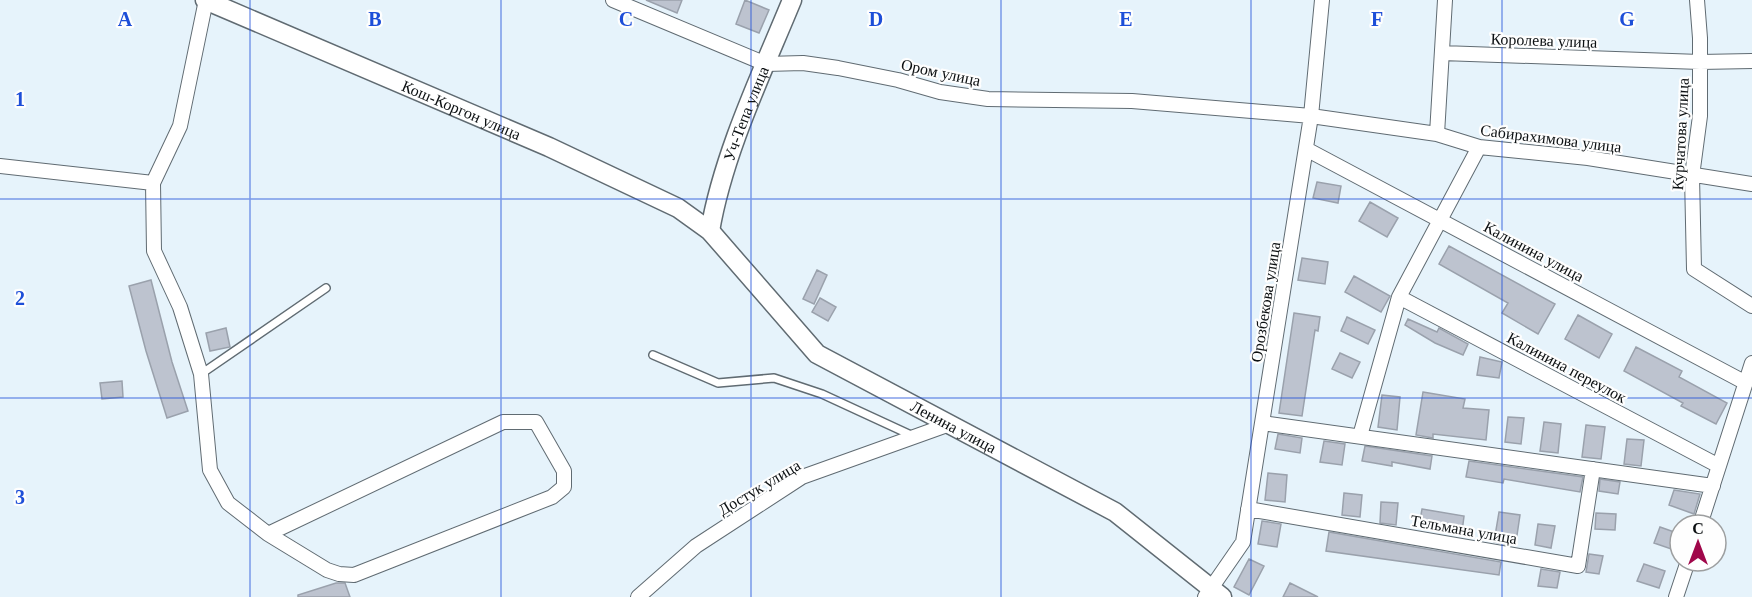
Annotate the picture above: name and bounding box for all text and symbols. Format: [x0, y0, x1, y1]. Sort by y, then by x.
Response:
text: A [118, 8, 133, 30]
text: B [368, 8, 382, 30]
text: C [619, 8, 633, 30]
text: D [869, 8, 883, 30]
text: E [1119, 8, 1133, 30]
text: F [1371, 8, 1383, 30]
text: G [1619, 8, 1635, 30]
street label: Королева улица [1490, 30, 1598, 52]
street label: Ором улица [899, 56, 982, 90]
street label: Уч-Тепа улица [720, 64, 772, 163]
street label: Кош-Коргон улица [399, 77, 523, 143]
street label: Курчатова улица [1669, 77, 1693, 191]
text: 1 [15, 88, 25, 110]
street label: Сабирахимова улица [1479, 121, 1623, 157]
street label: Калинина улица [1481, 218, 1587, 286]
street label: Орозбекова улица [1248, 241, 1284, 364]
text: 2 [15, 287, 25, 309]
street label: Калинина переулок [1504, 329, 1629, 407]
street label: Ленина улица [908, 397, 999, 457]
street label: Достук улица [715, 456, 804, 519]
text: 3 [15, 486, 25, 508]
street label: Тельмана улица [1409, 512, 1518, 548]
north arrow [1668, 513, 1728, 573]
text: С [1692, 520, 1704, 537]

